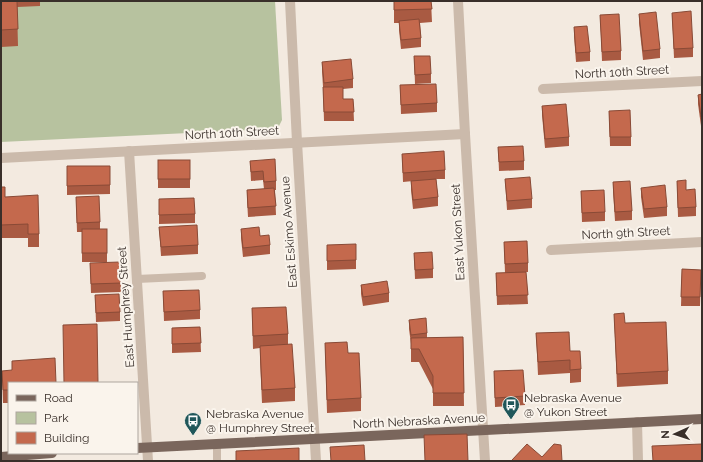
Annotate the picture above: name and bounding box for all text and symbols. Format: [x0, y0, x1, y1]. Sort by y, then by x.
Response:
street label: North 10th Street [574, 63, 670, 81]
street label: North 10th Street [184, 124, 280, 142]
street label: East Eskimo Avenue [278, 176, 300, 288]
street label: East Yukon Street [448, 183, 468, 281]
street label: North 9th Street [581, 224, 671, 242]
street label: East Humphrey Street [115, 246, 137, 368]
legend [8, 382, 138, 454]
text: Road [44, 391, 73, 405]
place label: Nebraska Avenue @ Yukon Street [524, 391, 622, 419]
bus stop icon: Nebraska Avenue @ Yukon Street [501, 395, 521, 420]
place label: Nebraska Avenue @ Humphrey Street [206, 407, 314, 435]
text: Park [44, 411, 69, 425]
bus stop icon: Nebraska Avenue @ Humphrey Street [183, 411, 203, 436]
street label: North Nebraska Avenue [353, 411, 485, 431]
north arrow [655, 414, 695, 454]
text: N [659, 430, 672, 439]
text: Building [44, 431, 90, 445]

